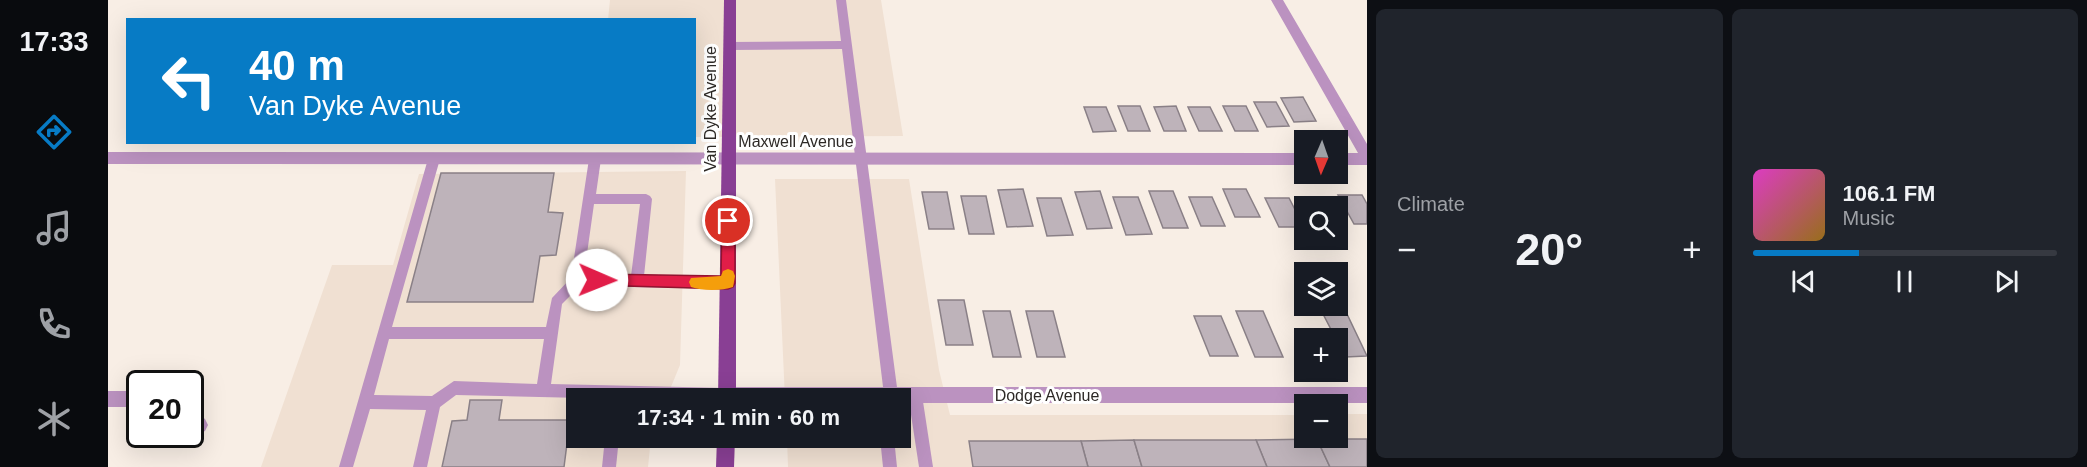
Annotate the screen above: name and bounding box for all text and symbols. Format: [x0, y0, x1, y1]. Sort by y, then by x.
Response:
text: 17:33 [19, 27, 89, 57]
icon: left [150, 42, 228, 120]
text: 40 m [249, 42, 345, 89]
street label: Van Dyke Avenue [702, 46, 719, 172]
text: Van Dyke Avenue [249, 91, 461, 121]
icon: directions [33, 111, 75, 153]
north arrow [1294, 130, 1348, 184]
map controls [1294, 130, 1348, 448]
street label: Maxwell Avenue [738, 133, 854, 150]
text: 106.1 FM [1843, 181, 1935, 206]
text: Climate [1397, 193, 1465, 215]
pin [702, 195, 753, 246]
button: search [1294, 196, 1348, 250]
icon: arrive [711, 204, 744, 237]
icon: music [33, 207, 75, 249]
text: Music [1843, 207, 1895, 229]
text: 20° [1515, 224, 1583, 275]
text: − [1397, 231, 1416, 268]
text: + [1682, 231, 1702, 268]
position arrow [565, 248, 629, 312]
button: layers [1294, 262, 1348, 316]
icon: previous [1787, 265, 1820, 298]
icon: pause [1888, 265, 1921, 298]
icon: next [1990, 265, 2023, 298]
icon: phone [33, 303, 75, 345]
button: + [1294, 328, 1348, 382]
speed limit sign: 20 [126, 370, 204, 448]
street label: Dodge Avenue [995, 387, 1099, 404]
button: − [1294, 394, 1348, 448]
icon: climate [33, 398, 75, 440]
text: 17:34 · 1 min · 60 m [637, 405, 840, 430]

